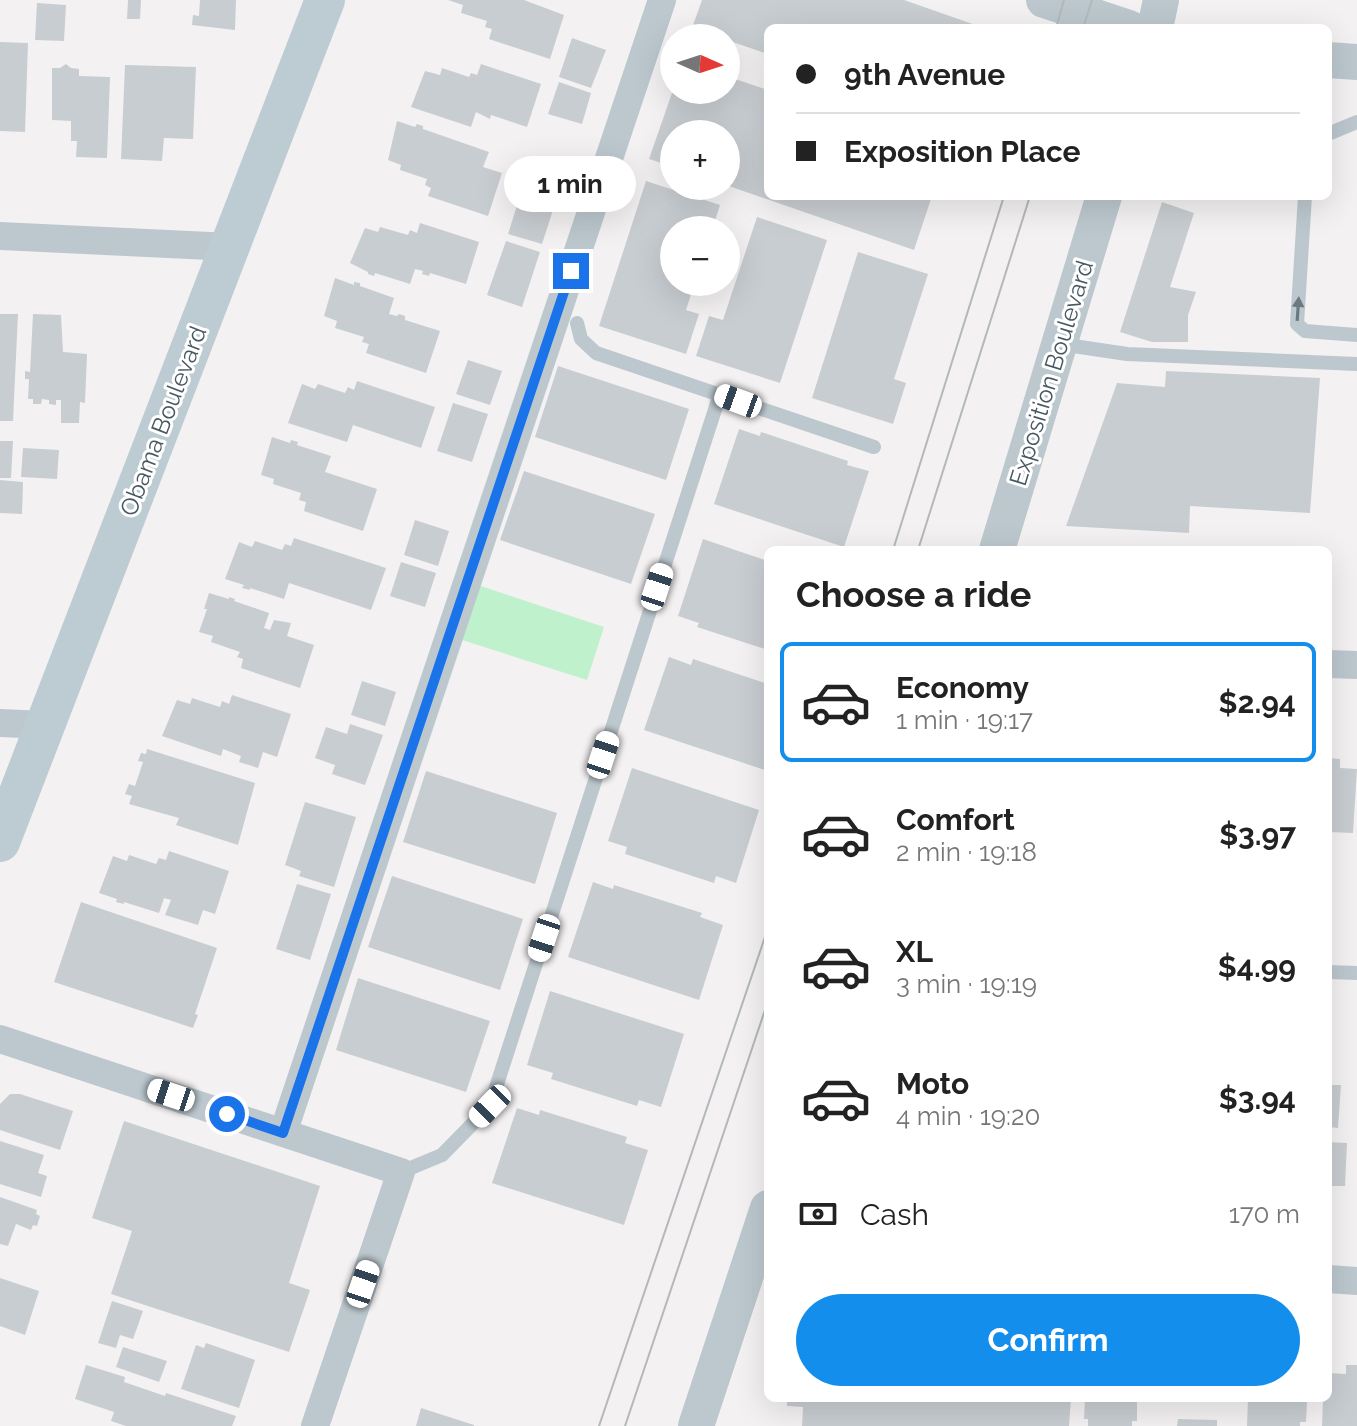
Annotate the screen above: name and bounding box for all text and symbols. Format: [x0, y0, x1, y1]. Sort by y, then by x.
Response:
north arrow [660, 24, 740, 104]
map controls [660, 24, 740, 296]
text: 9th Avenue [844, 57, 1005, 92]
button: + [660, 120, 740, 200]
text: Exposition Place [844, 134, 1080, 169]
callout: 1 min [505, 155, 637, 211]
text: 1 min [537, 169, 603, 199]
button: − [660, 216, 740, 296]
route end [553, 253, 589, 289]
street label: Exposition Boulevard [1003, 257, 1099, 489]
one-way arrow [1292, 296, 1305, 321]
street label: Obama Boulevard [114, 322, 212, 520]
car [711, 382, 765, 420]
car [638, 560, 676, 614]
text: Choose a ride [796, 573, 1031, 615]
icon: car [800, 666, 872, 738]
text: Economy [896, 670, 1029, 705]
text: $2.94 [1219, 685, 1296, 720]
text: 1 min · 19:17 [896, 705, 1033, 735]
car [584, 728, 622, 782]
icon: car [800, 798, 872, 870]
text: Comfort [896, 802, 1015, 837]
text: $3.97 [1219, 817, 1296, 852]
text: 2 min · 19:18 [896, 837, 1037, 867]
car [525, 911, 563, 965]
icon: car [800, 930, 872, 1002]
text: XL [896, 934, 933, 969]
text: $4.99 [1218, 949, 1296, 984]
text: 3 min · 19:19 [896, 969, 1037, 999]
icon: car [800, 1062, 872, 1134]
text: Moto [896, 1066, 969, 1101]
car [144, 1076, 198, 1114]
car [465, 1080, 515, 1132]
text: $3.94 [1219, 1081, 1296, 1116]
route start [209, 1096, 245, 1132]
text: 4 min · 19:20 [896, 1101, 1040, 1131]
icon: cash [796, 1192, 840, 1236]
text: Cash [860, 1197, 929, 1232]
text: 170 m [1229, 1199, 1300, 1229]
car [344, 1257, 382, 1311]
button: Confirm [796, 1294, 1300, 1386]

